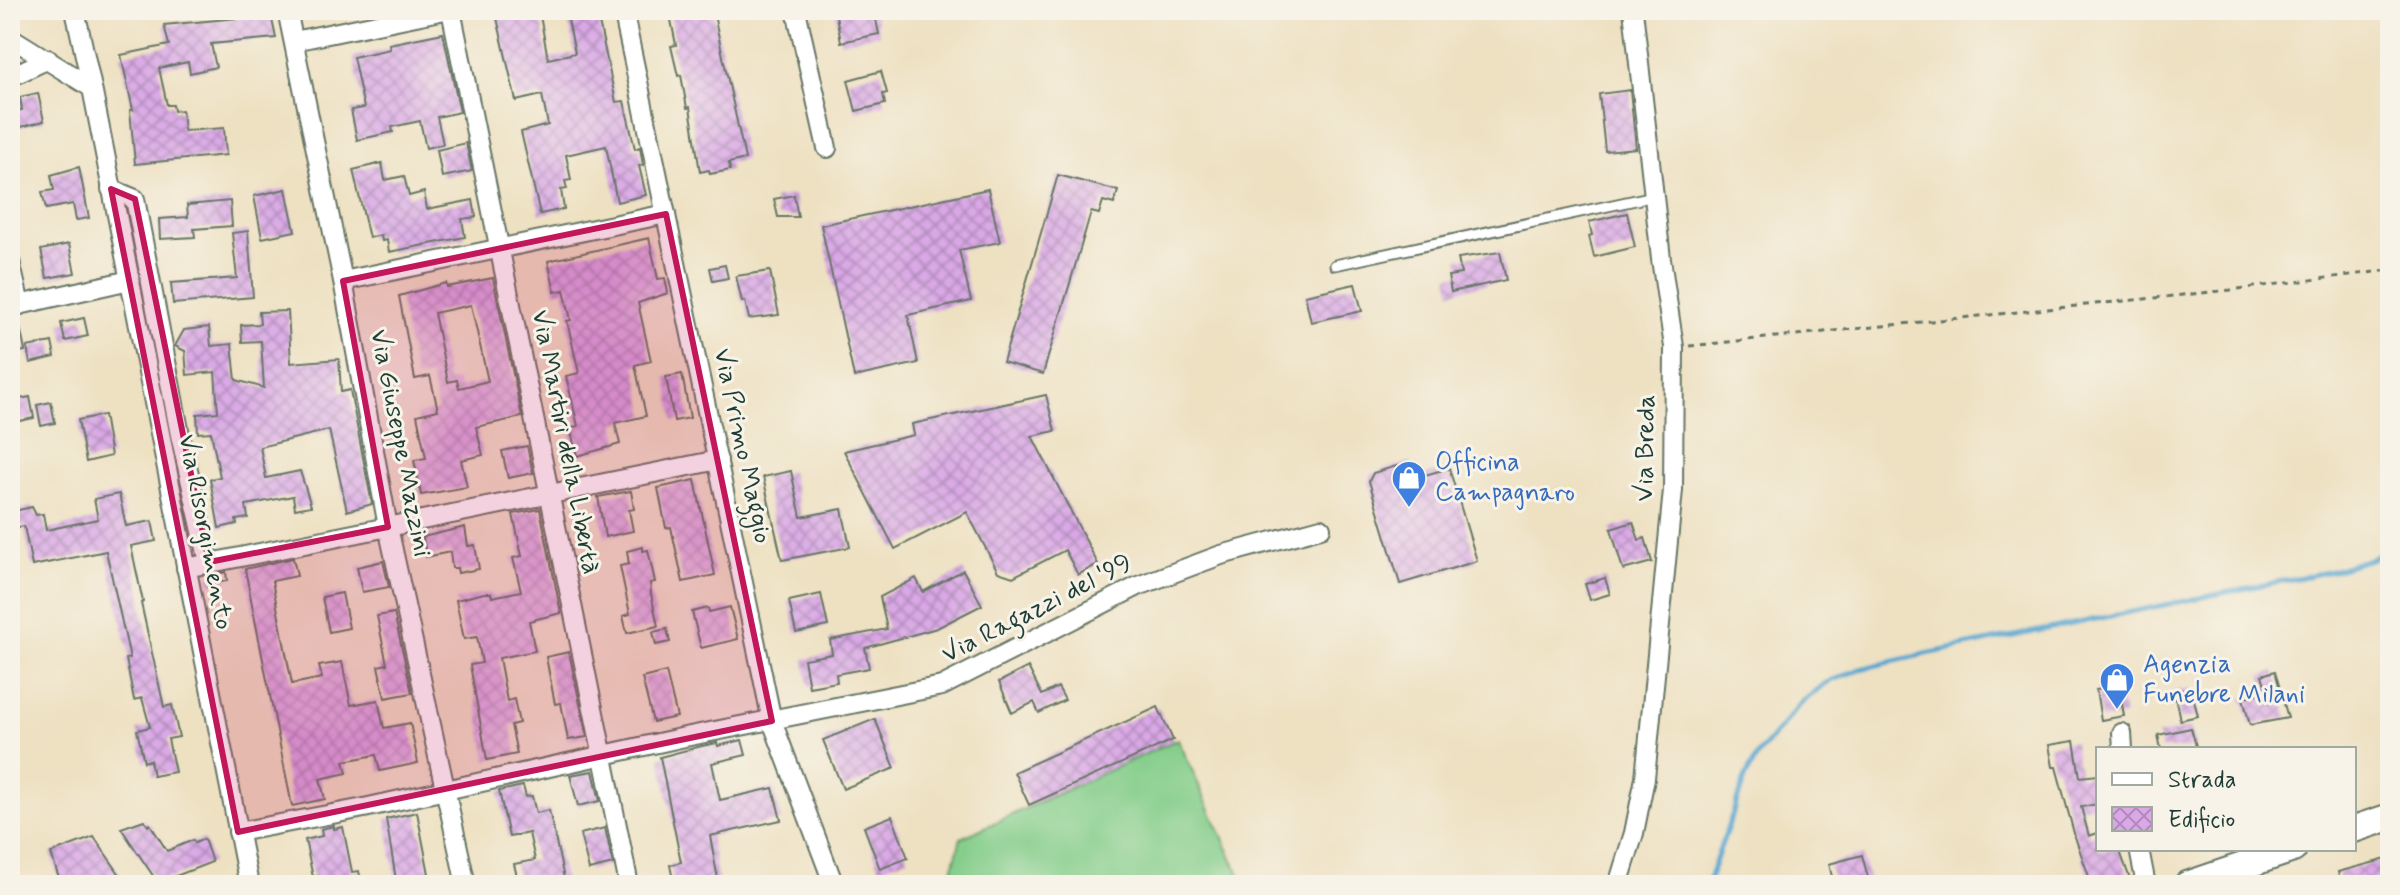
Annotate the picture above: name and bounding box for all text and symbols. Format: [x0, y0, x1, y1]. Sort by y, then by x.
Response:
street label: Via Martiri della Libertà [523, 307, 607, 577]
street label: Via Giuseppe Mazzini [361, 326, 439, 560]
street label: Via Primo Maggio [702, 345, 779, 547]
street label: Via Breda [1628, 394, 1664, 502]
street label: Via Risorgimento [169, 432, 241, 632]
place label: Officina Campagnaro [1435, 446, 1575, 510]
shop icon: Officina Campagnaro [1390, 459, 1428, 509]
street label: Via Ragazzi del '99 [936, 546, 1139, 674]
place label: Agenzia Funebre Milani [2143, 648, 2305, 712]
shop icon: Agenzia Funebre Milani [2098, 661, 2136, 711]
legend [2096, 747, 2356, 851]
text: Strada [2168, 765, 2237, 796]
text: Edificio [2168, 805, 2235, 836]

